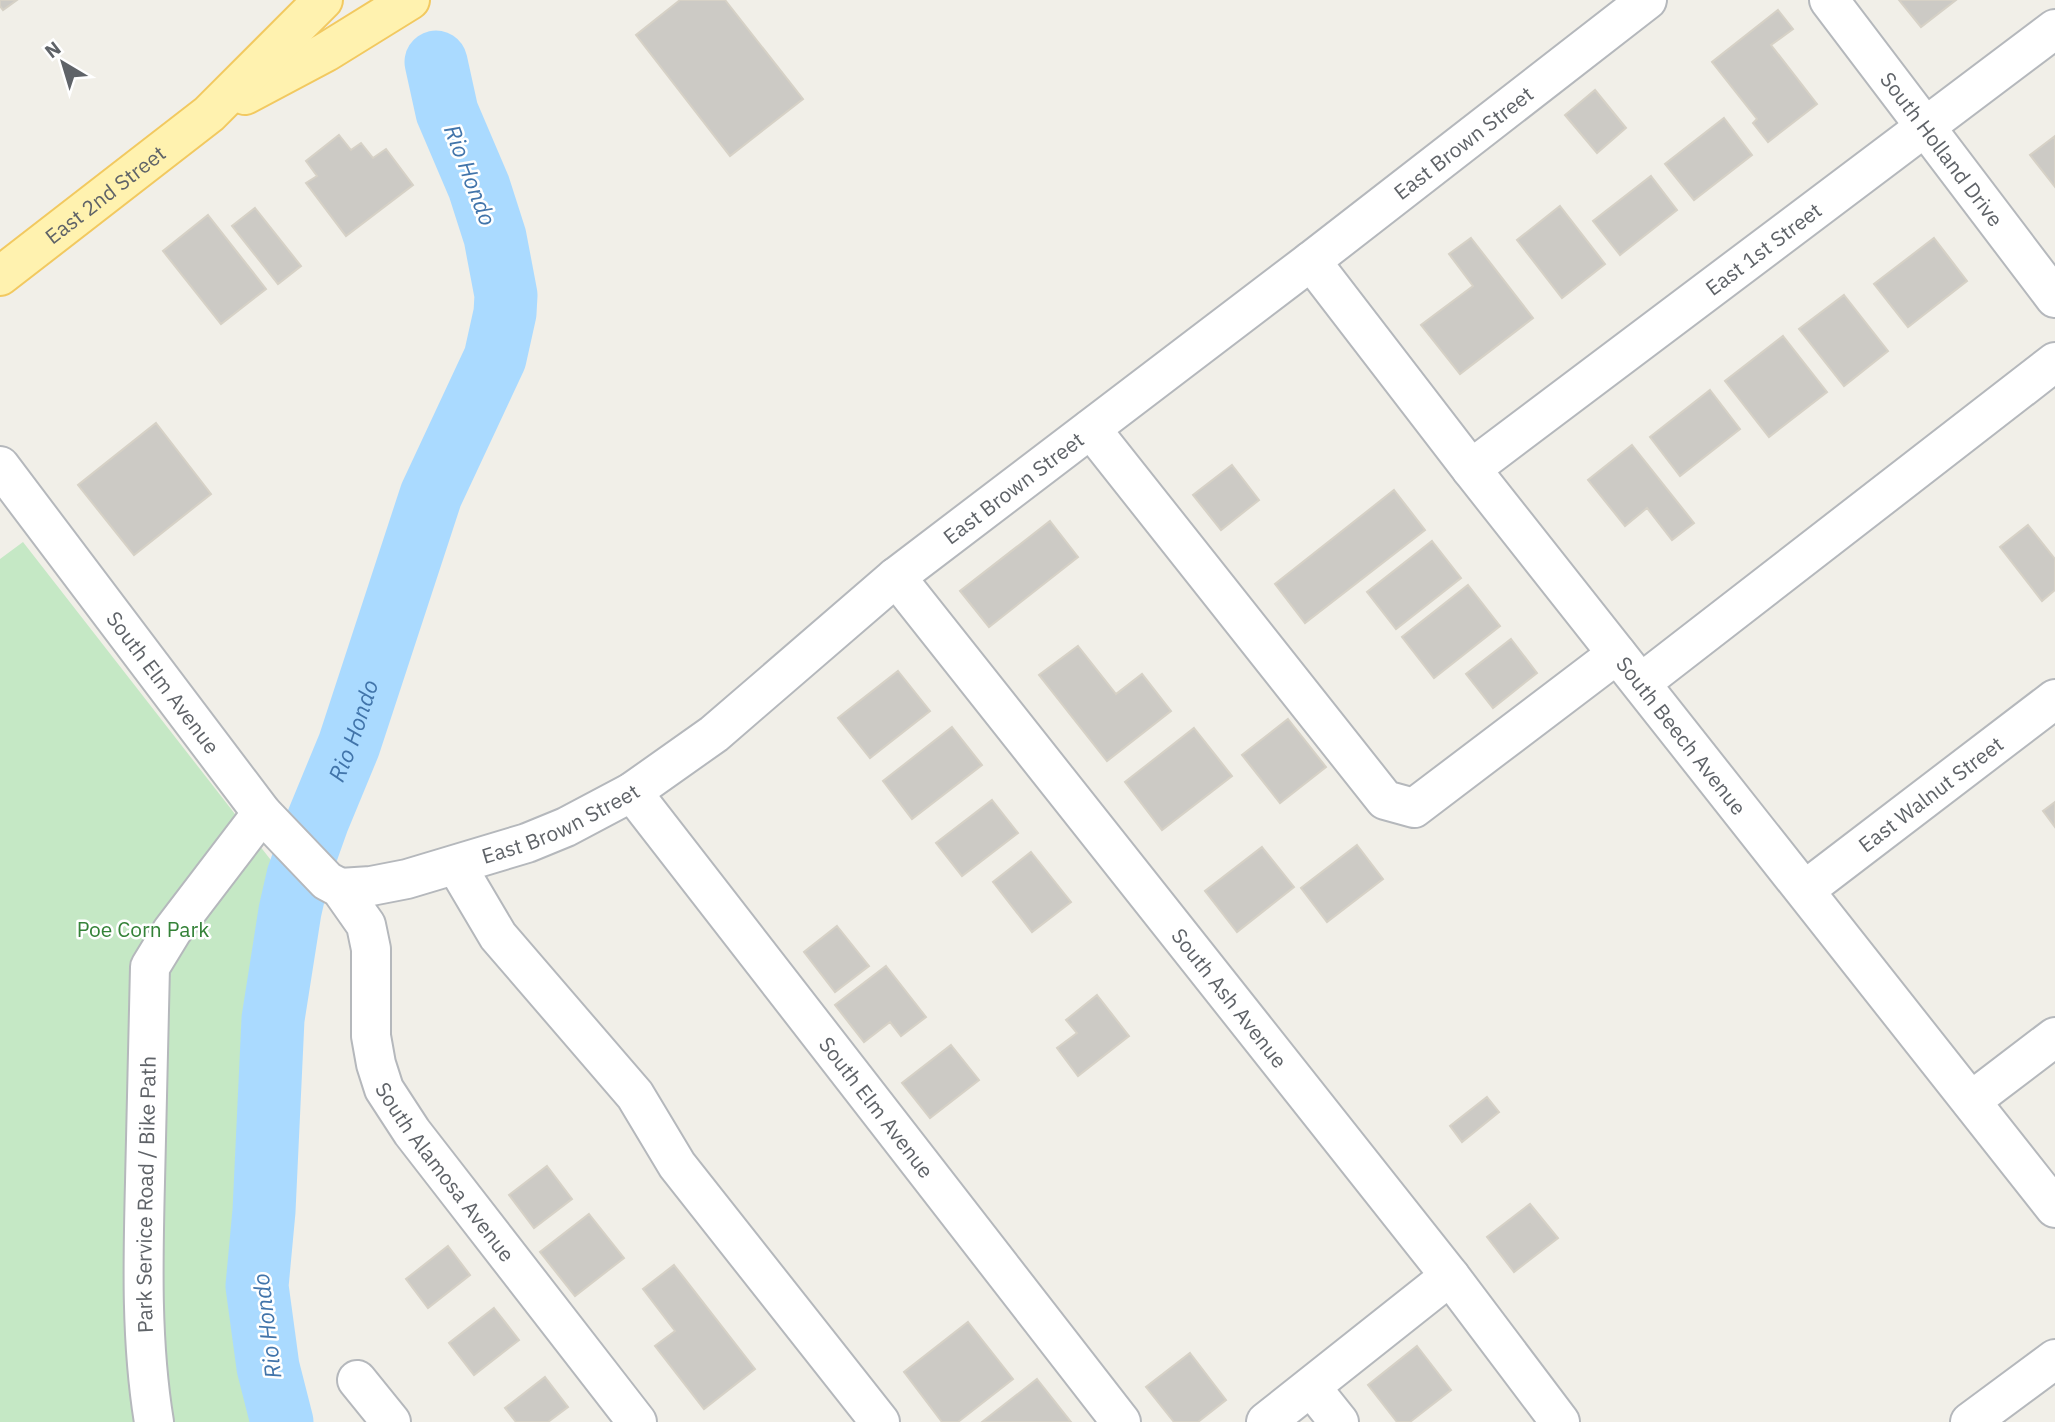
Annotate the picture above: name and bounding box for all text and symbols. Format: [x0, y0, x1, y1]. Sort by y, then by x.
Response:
north arrow [28, 28, 98, 98]
text: N [40, 36, 65, 63]
street label: South Holland Drive [1874, 66, 2010, 232]
street label: East Brown Street [1388, 80, 1539, 206]
water label: Rio Hondo [438, 120, 504, 230]
street label: East 2nd Street [39, 139, 171, 250]
street label: East 1st Street [1700, 196, 1827, 302]
street label: East Brown Street [937, 425, 1089, 550]
street label: South Elm Avenue [100, 605, 226, 759]
street label: South Beech Avenue [1610, 650, 1753, 820]
water label: Rio Hondo [321, 676, 384, 786]
street label: East Walnut Street [1852, 730, 2009, 858]
street label: East Brown Street [478, 777, 645, 870]
park label: Poe Corn Park [77, 915, 209, 943]
street label: South Ash Avenue [1165, 922, 1294, 1074]
street label: South Elm Avenue [813, 1031, 940, 1184]
street label: Park Service Road / Bike Path [130, 1056, 162, 1334]
street label: South Alamosa Avenue [369, 1077, 521, 1267]
water label: Rio Hondo [245, 1272, 287, 1380]

